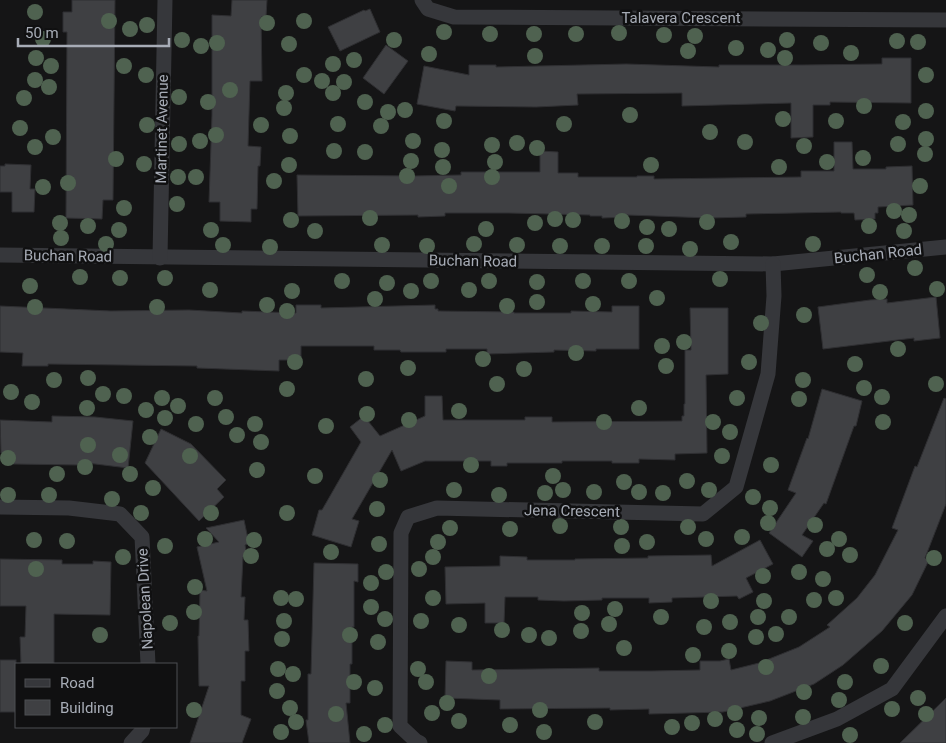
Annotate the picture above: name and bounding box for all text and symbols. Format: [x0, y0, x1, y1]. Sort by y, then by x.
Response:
street label: Talavera Crescent [621, 9, 741, 27]
scale bar [18, 15, 169, 47]
text: 50 m [25, 24, 59, 42]
street label: Martinet Avenue [152, 74, 172, 184]
street label: Buchan Road [833, 240, 923, 268]
street label: Buchan Road [24, 246, 112, 266]
street label: Buchan Road [429, 251, 517, 271]
street label: Jena Crescent [524, 501, 620, 521]
street label: Napolean Drive [133, 548, 157, 650]
legend [15, 663, 178, 728]
text: Road [60, 674, 94, 692]
text: Building [60, 699, 114, 717]

